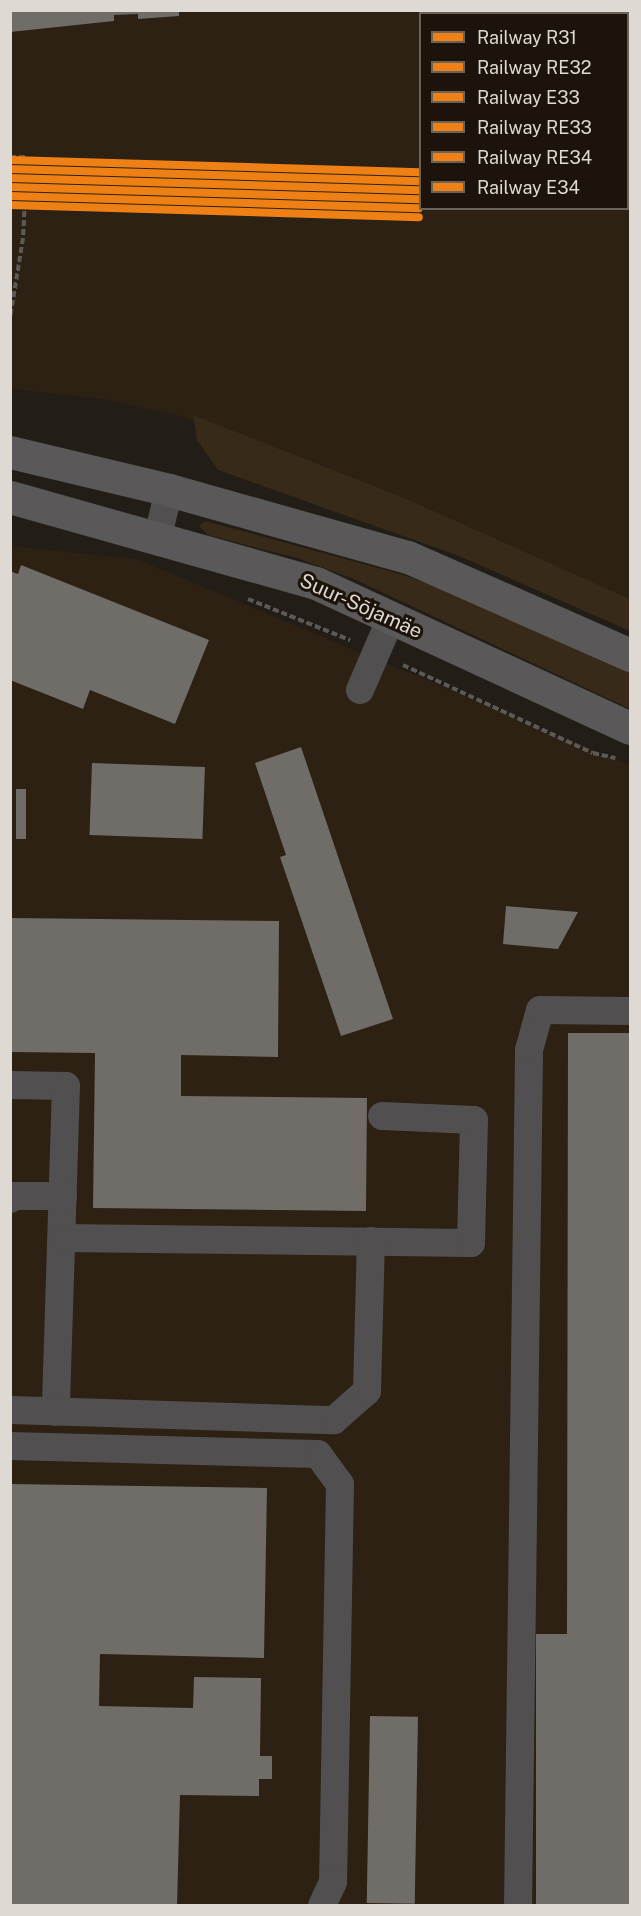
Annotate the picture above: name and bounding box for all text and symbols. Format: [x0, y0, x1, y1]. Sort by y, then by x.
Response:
legend [419, 12, 629, 210]
text: Railway R31 [477, 27, 577, 48]
text: Railway RE32 [477, 57, 591, 78]
text: Railway E33 [477, 87, 580, 108]
text: Railway RE33 [477, 117, 592, 138]
text: Railway RE34 [477, 147, 592, 168]
text: Railway E34 [477, 177, 580, 198]
street label: Suur-Sõjamäe [296, 568, 426, 644]

